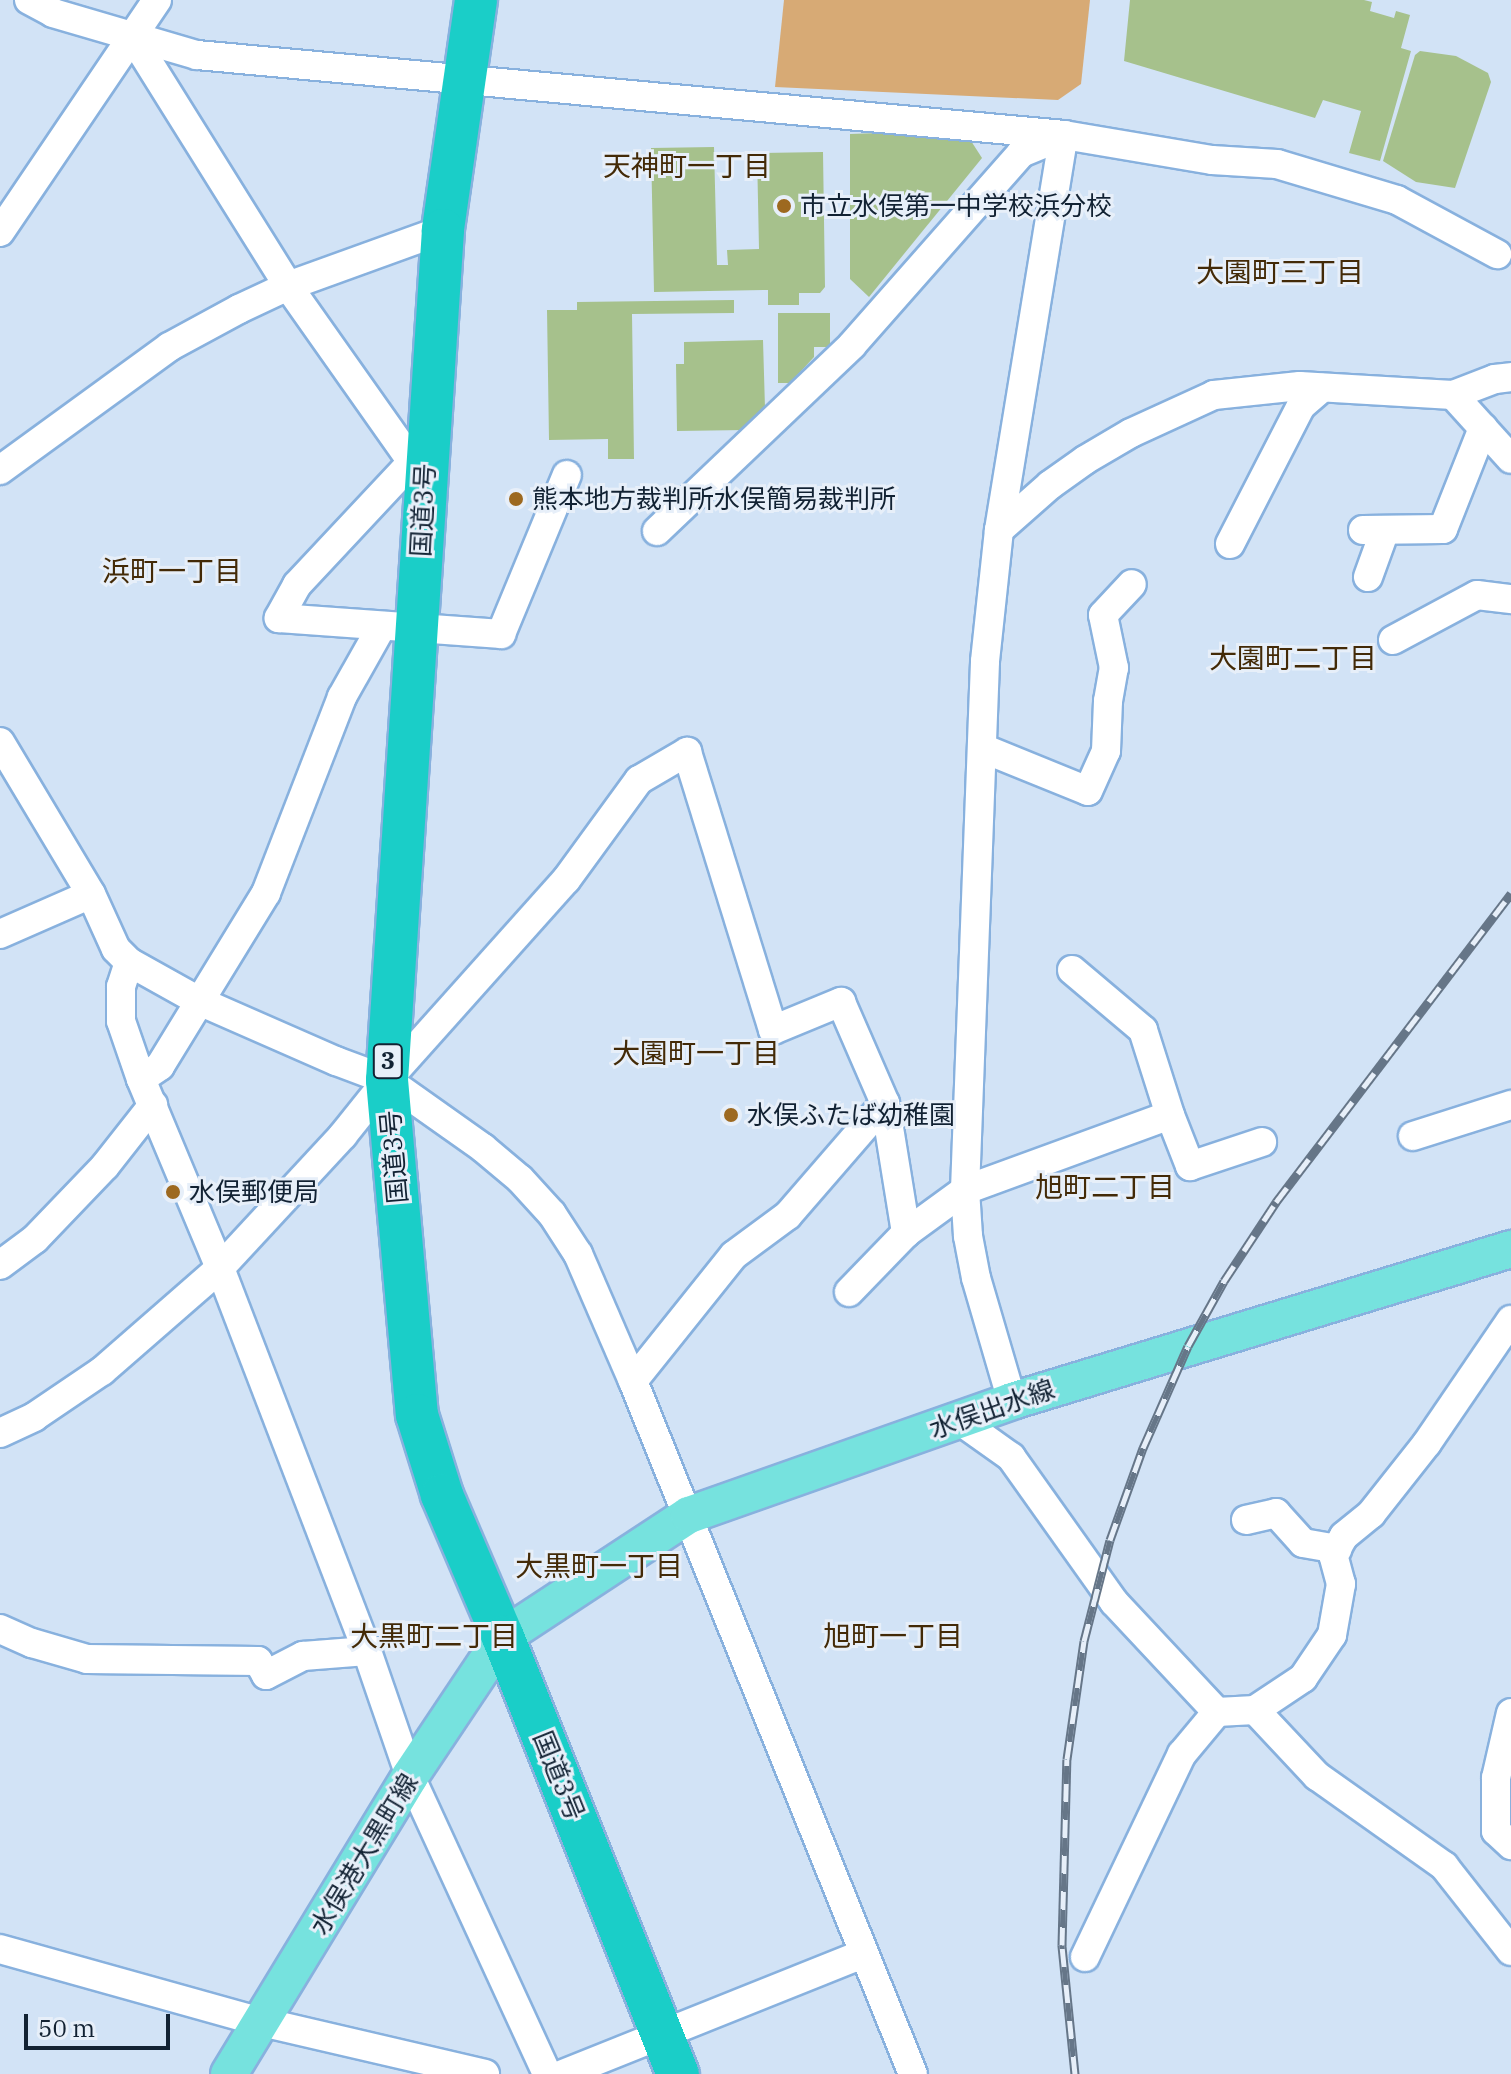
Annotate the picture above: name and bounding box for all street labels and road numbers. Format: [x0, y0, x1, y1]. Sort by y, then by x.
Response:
street label: 国道3号 [405, 462, 441, 558]
road number: 3 [372, 1041, 404, 1081]
street label: 国道3号 [374, 1109, 414, 1205]
street label: 水俣出水線 [925, 1373, 1059, 1445]
street label: 国道3号 [527, 1727, 591, 1825]
street label: 水俣港大黒町線 [304, 1768, 424, 1940]

